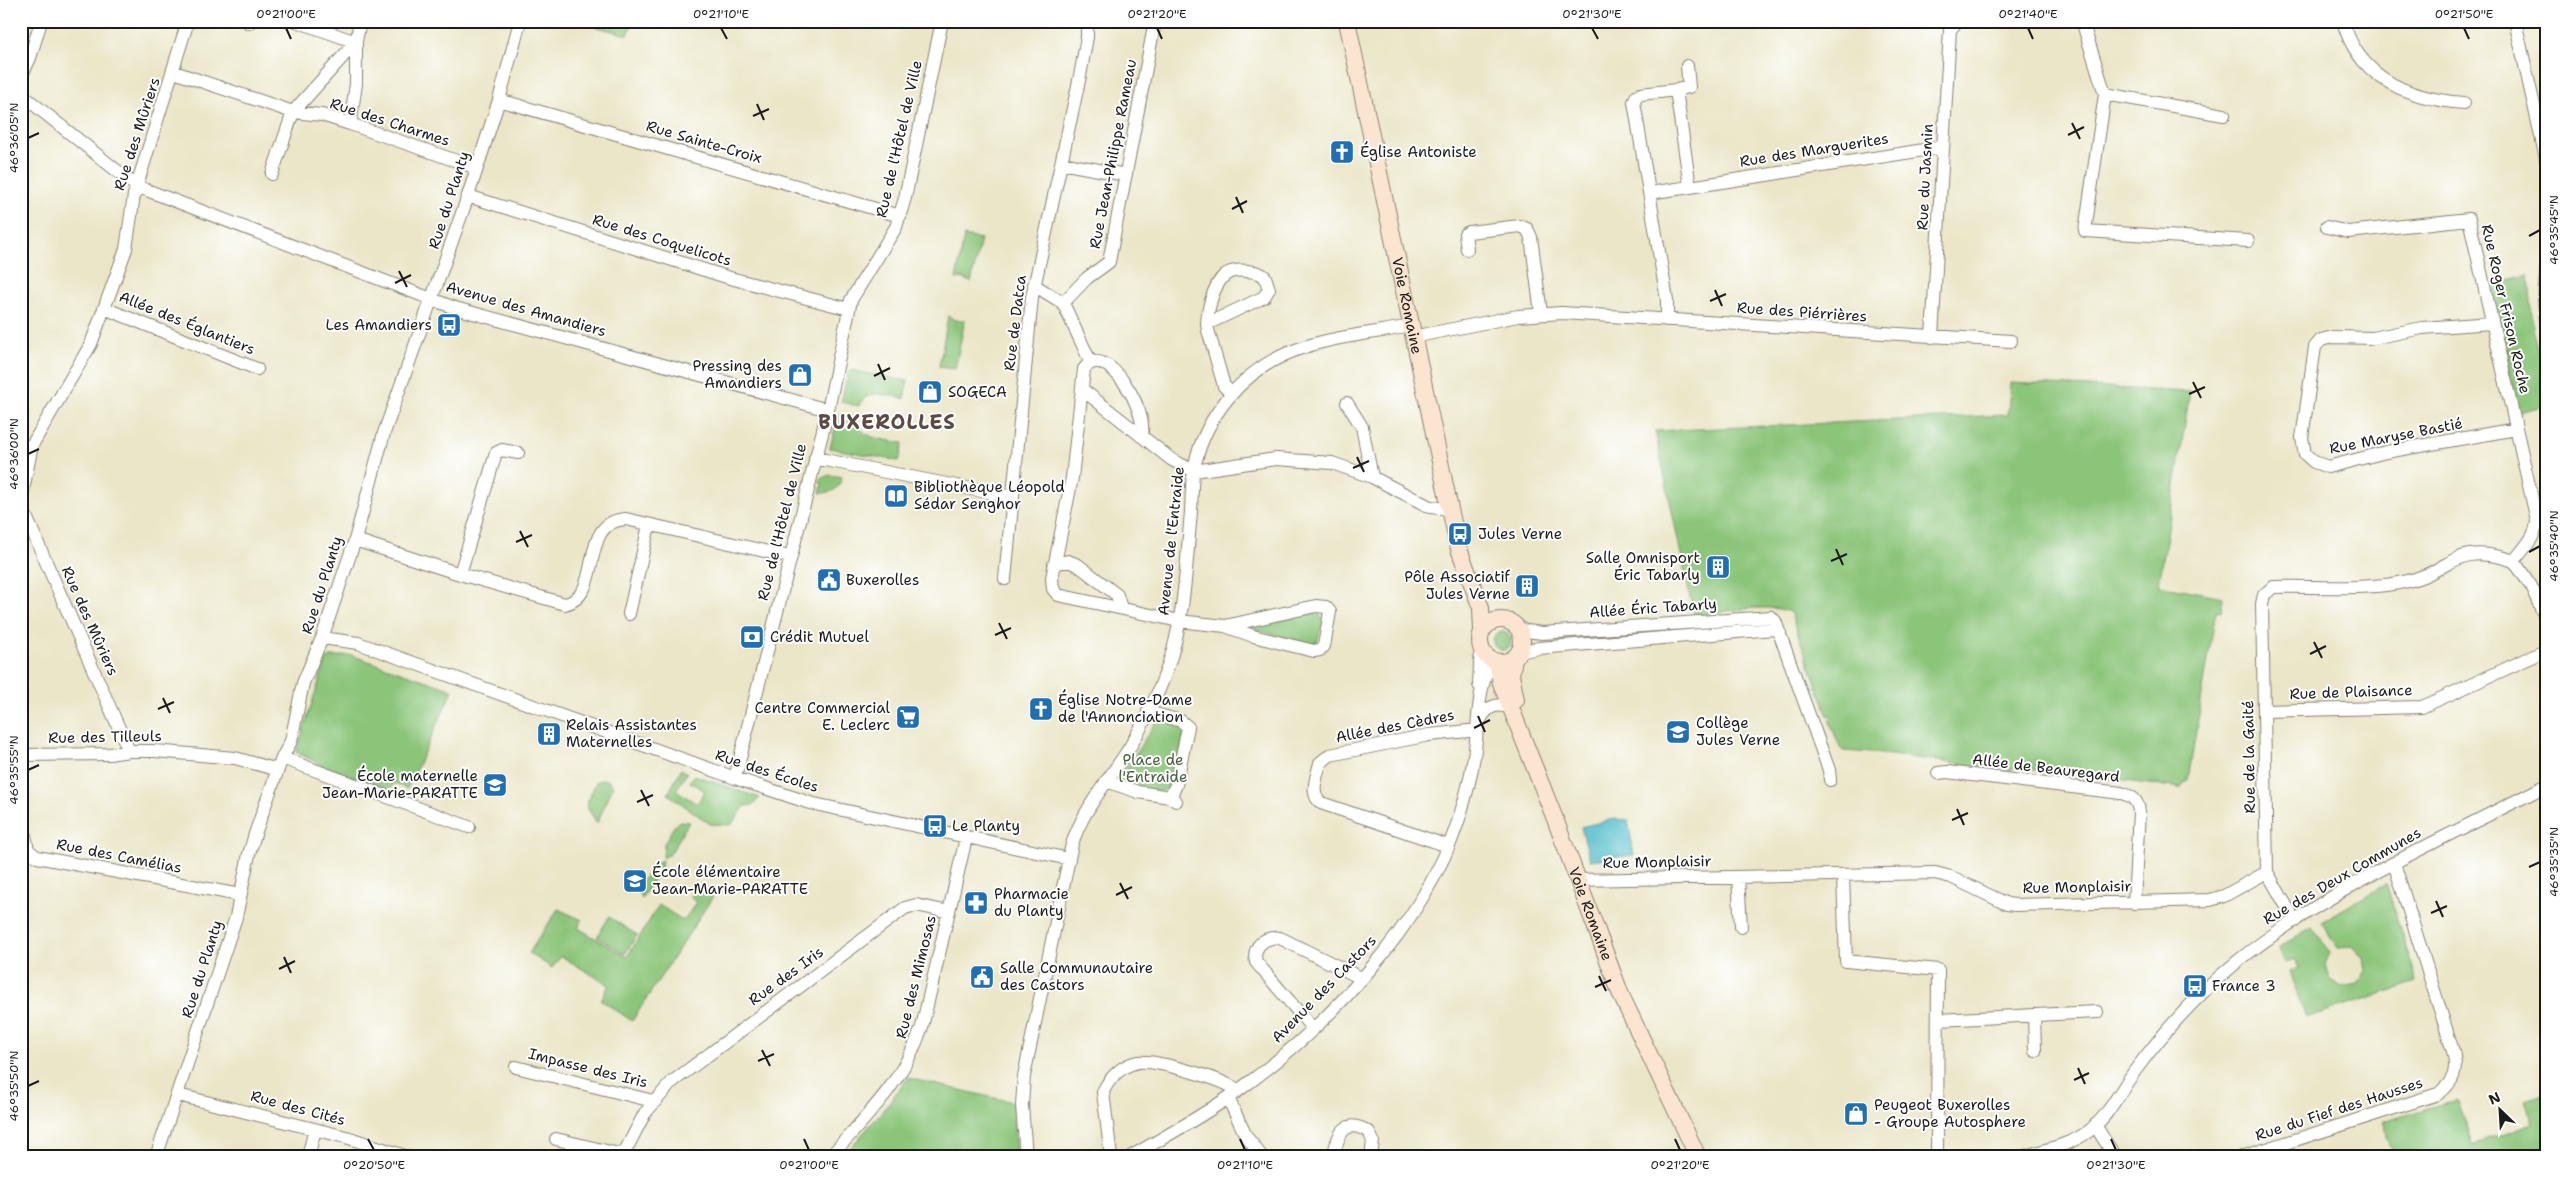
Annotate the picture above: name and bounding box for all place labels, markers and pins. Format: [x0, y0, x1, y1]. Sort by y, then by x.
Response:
church icon: Église Antoniste [1329, 139, 1355, 165]
place label: Église Antoniste [1360, 141, 1477, 162]
bus stop icon: Les Amandiers [436, 312, 462, 338]
place label: Les Amandiers [326, 315, 432, 335]
place label: Pressing des Amandiers [692, 356, 782, 393]
shop icon: Pressing des Amandiers [787, 362, 813, 388]
shop icon: SOGECA [917, 379, 943, 405]
place label: SOGECA [948, 382, 1007, 402]
place label: Bibliothèque Léopold Sédar Senghor [914, 477, 1065, 514]
library icon: Bibliothèque Léopold Sédar Senghor [883, 483, 909, 509]
bus stop icon: Jules Verne [1447, 521, 1473, 547]
place label: Jules Verne [1478, 524, 1562, 544]
place label: Salle Omnisport Éric Tabarly [1586, 548, 1700, 585]
building icon: Salle Omnisport Éric Tabarly [1705, 554, 1731, 580]
public building icon: Buxerolles [816, 567, 842, 593]
place label: Pôle Associatif Jules Verne [1404, 567, 1511, 604]
place label: Buxerolles [846, 570, 919, 590]
building icon: Pôle Associatif Jules Verne [1514, 573, 1540, 599]
bank icon: Crédit Mutuel [739, 624, 765, 650]
place label: Crédit Mutuel [770, 627, 869, 647]
place label: Église Notre-Dame de l'Annonciation [1058, 689, 1192, 727]
church icon: Église Notre-Dame de l'Annonciation [1028, 696, 1054, 722]
place label: Centre Commercial E. Leclerc [754, 698, 890, 735]
supermarket icon: Centre Commercial E. Leclerc [895, 704, 921, 730]
place label: Collège Jules Verne [1696, 713, 1780, 750]
place label: Relais Assistantes Maternelles [566, 715, 697, 752]
school or university icon: Collège Jules Verne [1665, 719, 1691, 745]
building icon: Relais Assistantes Maternelles [536, 721, 562, 747]
place label: École maternelle Jean-Marie-PARATTE [322, 765, 478, 803]
school or university icon: École maternelle Jean-Marie-PARATTE [482, 772, 508, 798]
bus stop icon: Le Planty [922, 813, 948, 839]
place label: Le Planty [952, 816, 1020, 836]
place label: École élémentaire Jean-Marie-PARATTE [652, 861, 808, 899]
school or university icon: École élémentaire Jean-Marie-PARATTE [622, 868, 648, 894]
place label: Pharmacie du Planty [994, 884, 1069, 921]
pharmacy icon: Pharmacie du Planty [963, 890, 989, 916]
place label: Salle Communautaire des Castors [1000, 958, 1153, 995]
public building icon: Salle Communautaire des Castors [969, 964, 995, 990]
bus stop icon: France 3 [2182, 973, 2208, 999]
place label: France 3 [2212, 976, 2276, 996]
place label: Peugeot Buxerolles - Groupe Autosphere [1874, 1095, 2026, 1132]
shop icon: Peugeot Buxerolles - Groupe Autosphere [1843, 1101, 1869, 1127]

